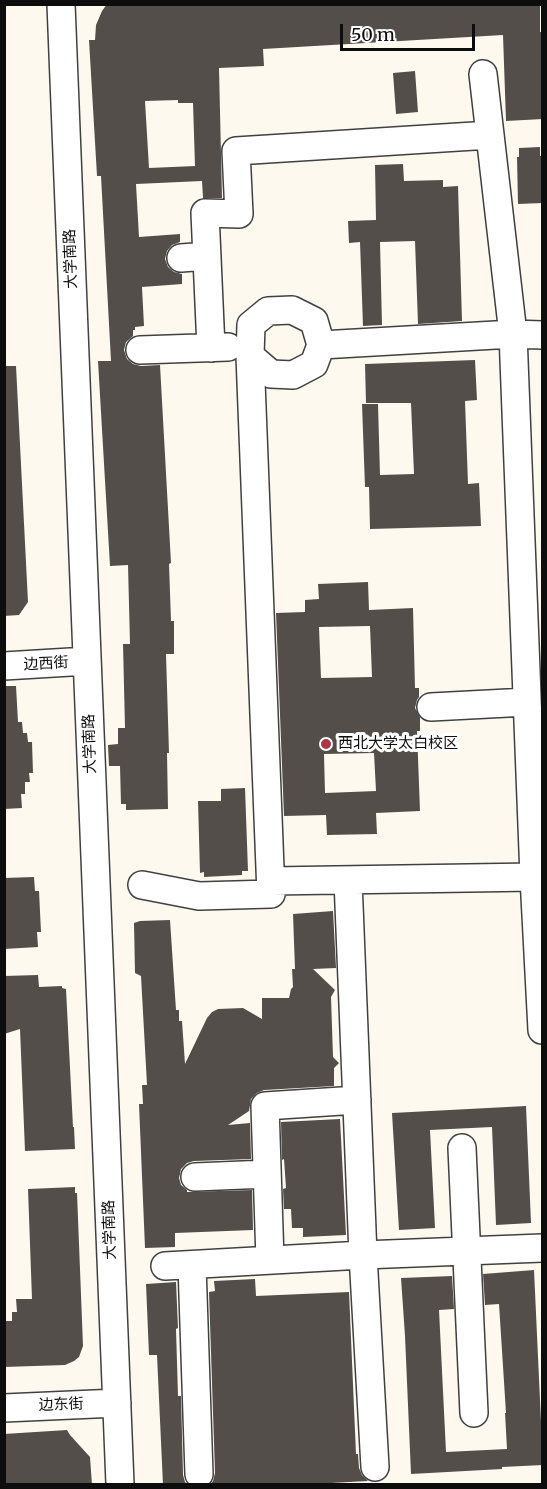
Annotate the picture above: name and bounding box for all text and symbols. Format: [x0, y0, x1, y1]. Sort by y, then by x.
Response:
scale bar [343, 12, 478, 50]
text: 50 m [351, 23, 395, 46]
street label: 大学南路 [61, 229, 81, 289]
street label: 边西街 [23, 654, 69, 674]
street label: 大学南路 [80, 714, 100, 774]
place label: 西北大学太白校区 [338, 735, 458, 753]
marker: 西北大学太白校区 [319, 737, 333, 751]
street label: 大学南路 [100, 1200, 120, 1260]
street label: 边东街 [38, 1395, 84, 1415]

